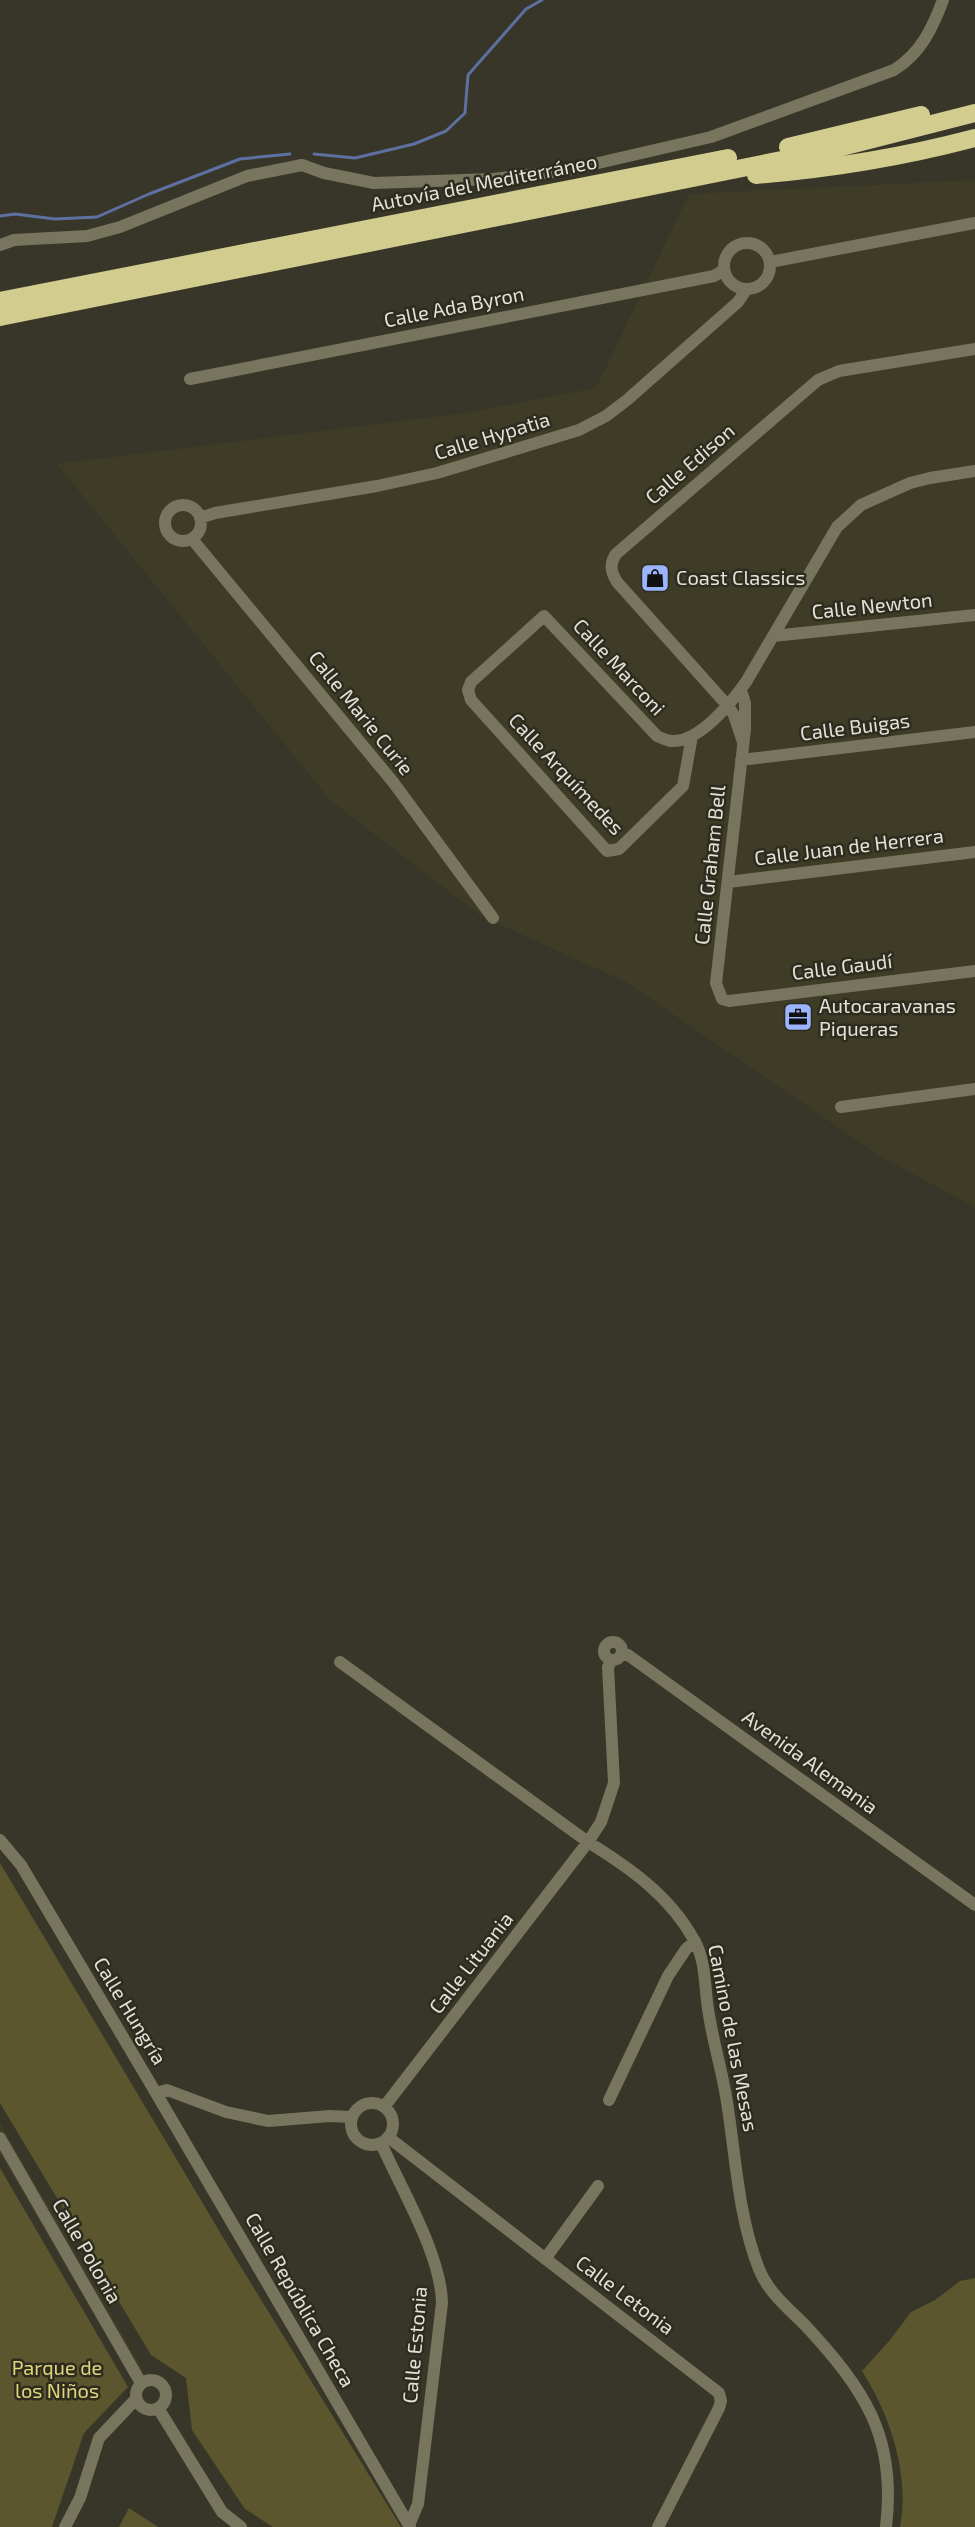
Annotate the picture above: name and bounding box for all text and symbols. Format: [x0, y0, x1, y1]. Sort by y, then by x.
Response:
street label: Autovía del Mediterráneo [369, 148, 599, 216]
street label: Calle Ada Byron [382, 281, 526, 331]
street label: Calle Hypatia [431, 406, 552, 464]
street label: Calle Edison [640, 418, 739, 508]
shop icon: Coast Classics [639, 562, 671, 594]
place label: Coast Classics [676, 565, 806, 589]
street label: Calle Newton [810, 587, 934, 623]
street label: Calle Marconi [569, 613, 671, 720]
street label: Calle Marie Curie [304, 645, 419, 779]
street label: Calle Arquímedes [504, 707, 629, 839]
street label: Calle Buigas [799, 707, 911, 745]
street label: Calle Graham Bell [689, 784, 729, 946]
street label: Calle Juan de Herrera [753, 822, 945, 870]
street label: Calle Gaudí [790, 948, 894, 984]
place label: Autocaravanas Piqueras [819, 993, 956, 1040]
office icon: Autocaravanas Piqueras [782, 1001, 814, 1033]
street label: Avenida Alemania [738, 1704, 883, 1818]
street label: Calle Lituania [423, 1907, 517, 2018]
street label: Camino de las Mesas [704, 1942, 764, 2133]
street label: Calle Hungría [89, 1952, 172, 2069]
street label: Calle Polonia [48, 2194, 128, 2307]
street label: Calle República Checa [241, 2208, 361, 2391]
street label: Calle Letonia [572, 2249, 680, 2339]
street label: Calle Estonia [397, 2285, 431, 2404]
park label: Parque de los Niños [12, 2355, 102, 2402]

